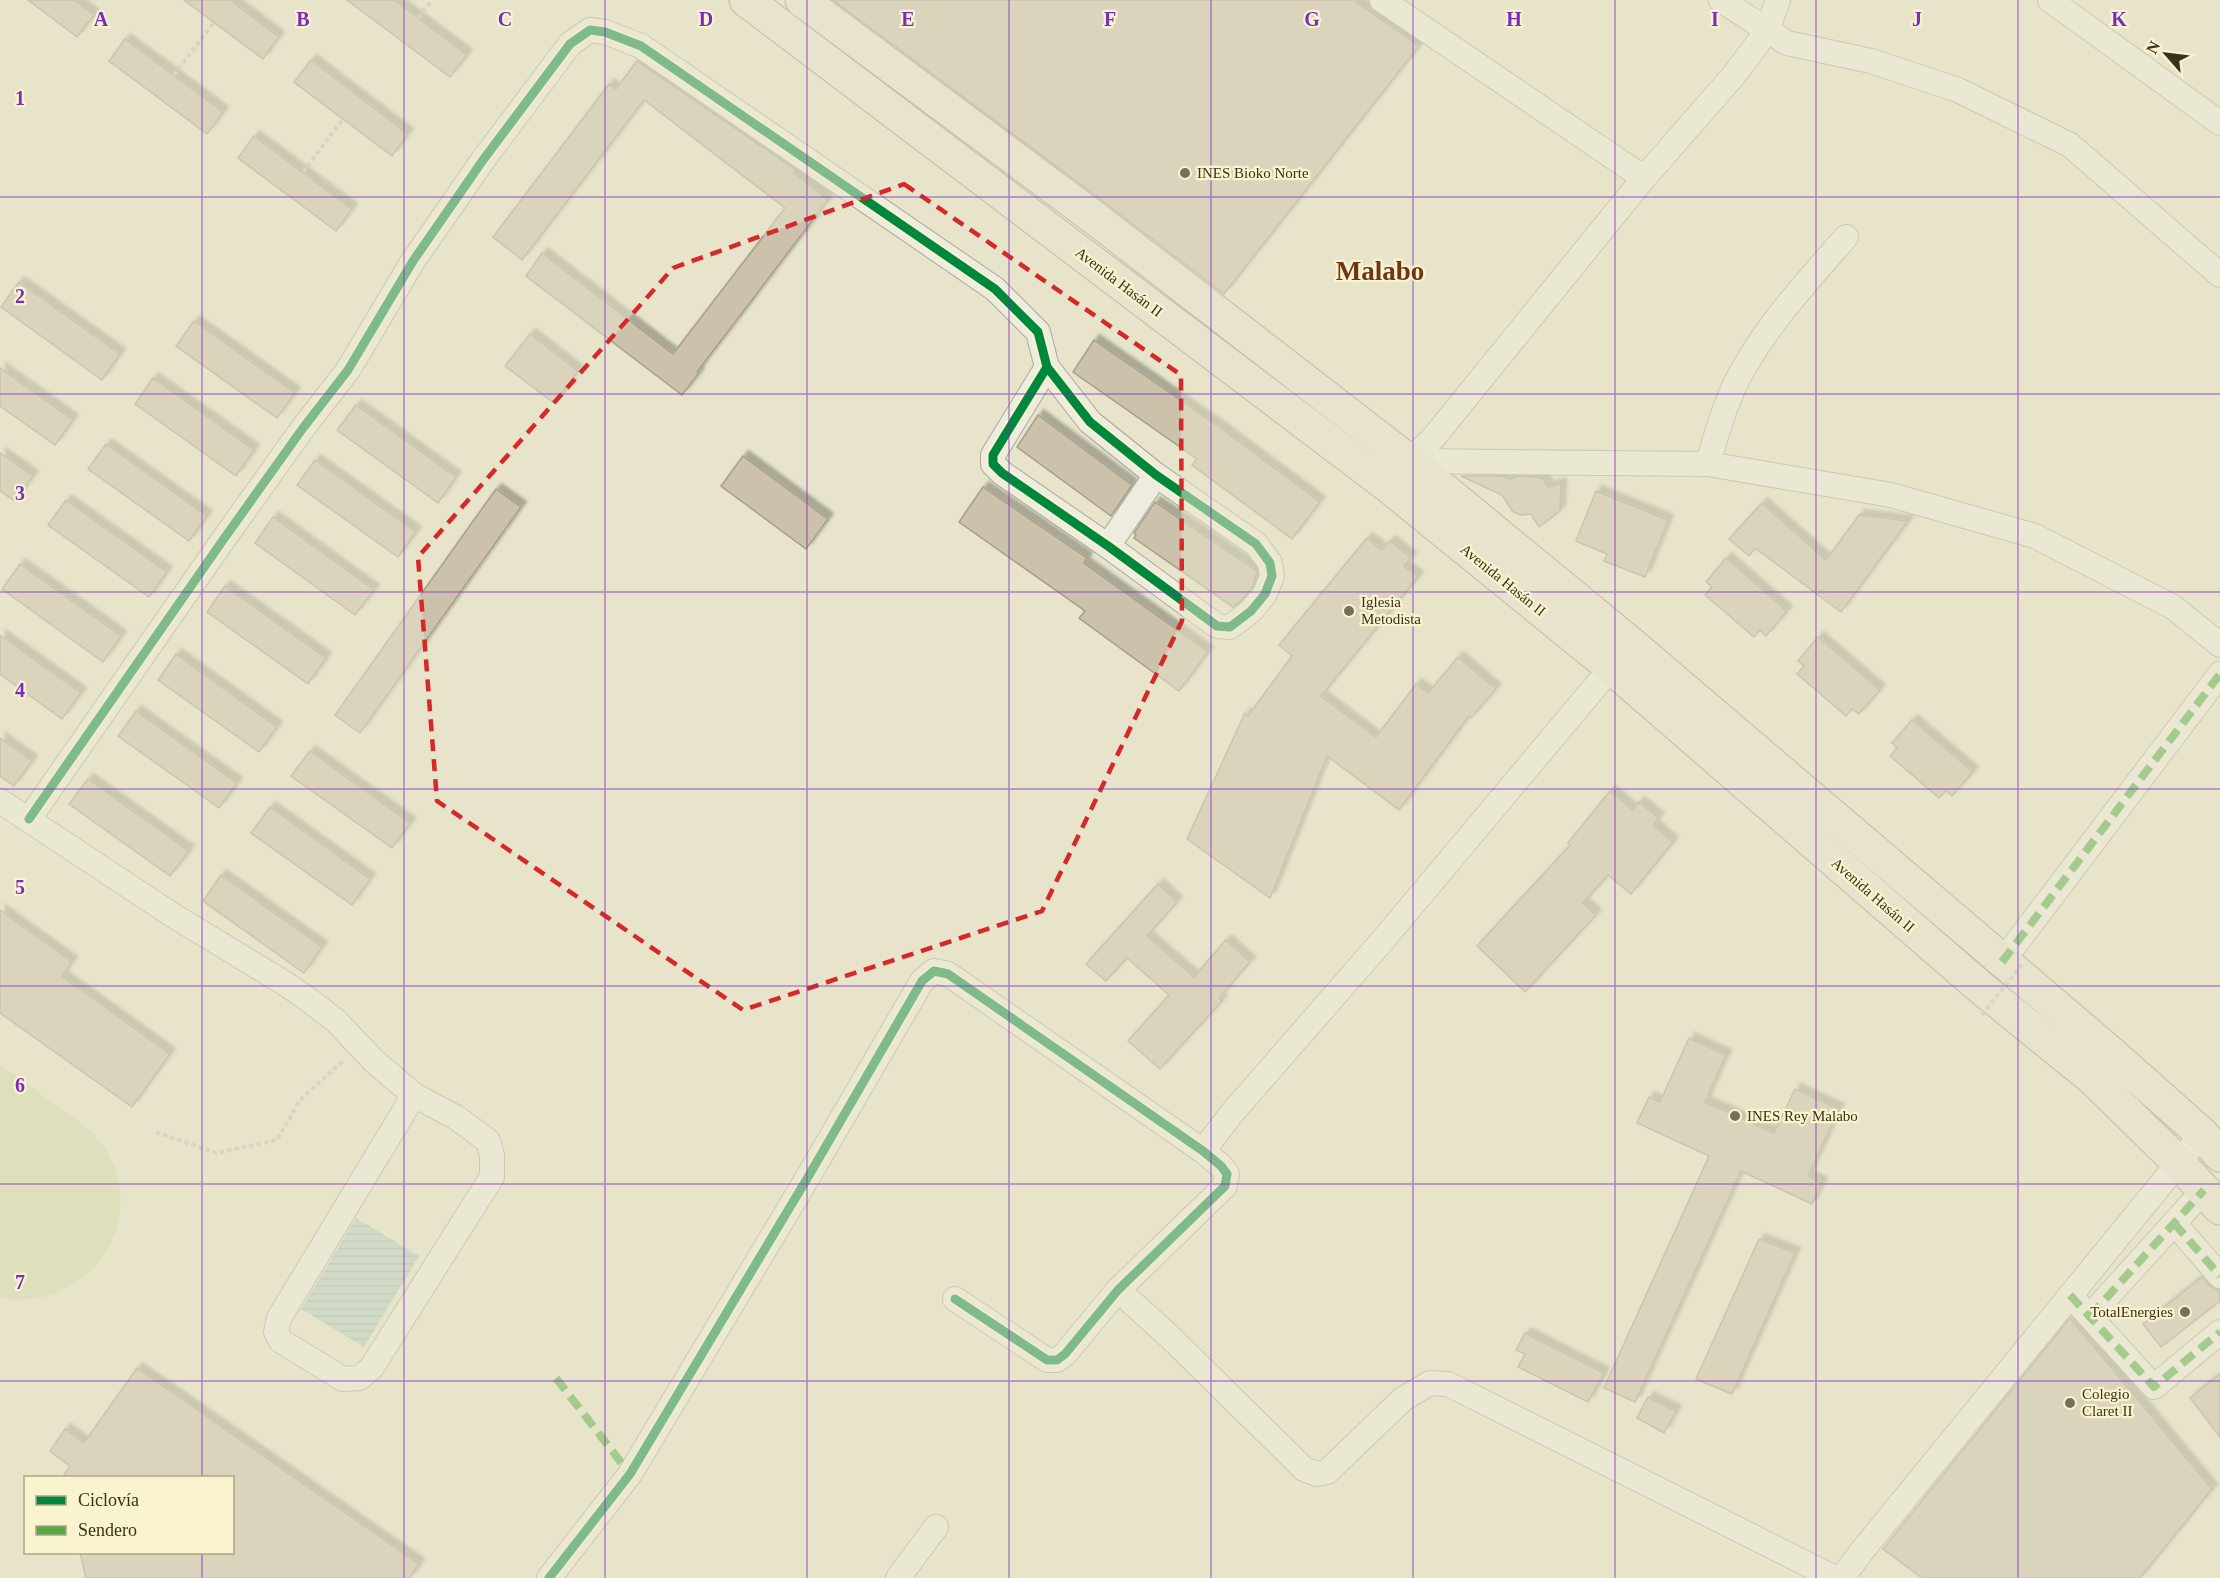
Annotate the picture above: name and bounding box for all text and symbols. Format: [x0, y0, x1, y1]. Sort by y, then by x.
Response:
text: A [94, 8, 109, 30]
text: B [296, 8, 310, 30]
text: C [498, 8, 512, 30]
text: D [699, 8, 713, 30]
text: E [901, 8, 915, 30]
text: F [1104, 8, 1116, 30]
text: G [1304, 8, 1320, 30]
text: H [1506, 8, 1522, 30]
text: I [1711, 8, 1719, 30]
text: J [1912, 8, 1922, 30]
text: K [2111, 8, 2127, 30]
north arrow [2136, 24, 2196, 84]
text: N [2143, 38, 2164, 56]
text: 1 [15, 87, 25, 109]
place label: INES Bioko Norte [1197, 165, 1309, 181]
marker: INES Bioko Norte [1178, 166, 1192, 180]
street label: Avenida Hasán II [1072, 244, 1166, 320]
district label: Malabo [1336, 256, 1424, 286]
text: 2 [15, 285, 25, 307]
text: 3 [15, 482, 25, 504]
street label: Avenida Hasán II [1457, 541, 1549, 619]
place label: Iglesia Metodista [1361, 594, 1421, 627]
marker: Iglesia Metodista [1342, 604, 1356, 618]
text: 4 [15, 679, 25, 701]
street label: Avenida Hasán II [1828, 855, 1918, 935]
text: 5 [15, 876, 25, 898]
text: 6 [15, 1074, 25, 1096]
place label: INES Rey Malabo [1747, 1108, 1858, 1124]
marker: INES Rey Malabo [1728, 1109, 1742, 1123]
text: 7 [15, 1271, 25, 1293]
place label: TotalEnergies [2090, 1304, 2173, 1320]
marker: TotalEnergies [2178, 1305, 2192, 1319]
place label: Colegio Claret II [2082, 1386, 2132, 1419]
marker: Colegio Claret II [2063, 1396, 2077, 1410]
legend [24, 1476, 234, 1554]
text: Ciclovía [78, 1490, 139, 1510]
text: Sendero [78, 1520, 137, 1540]

